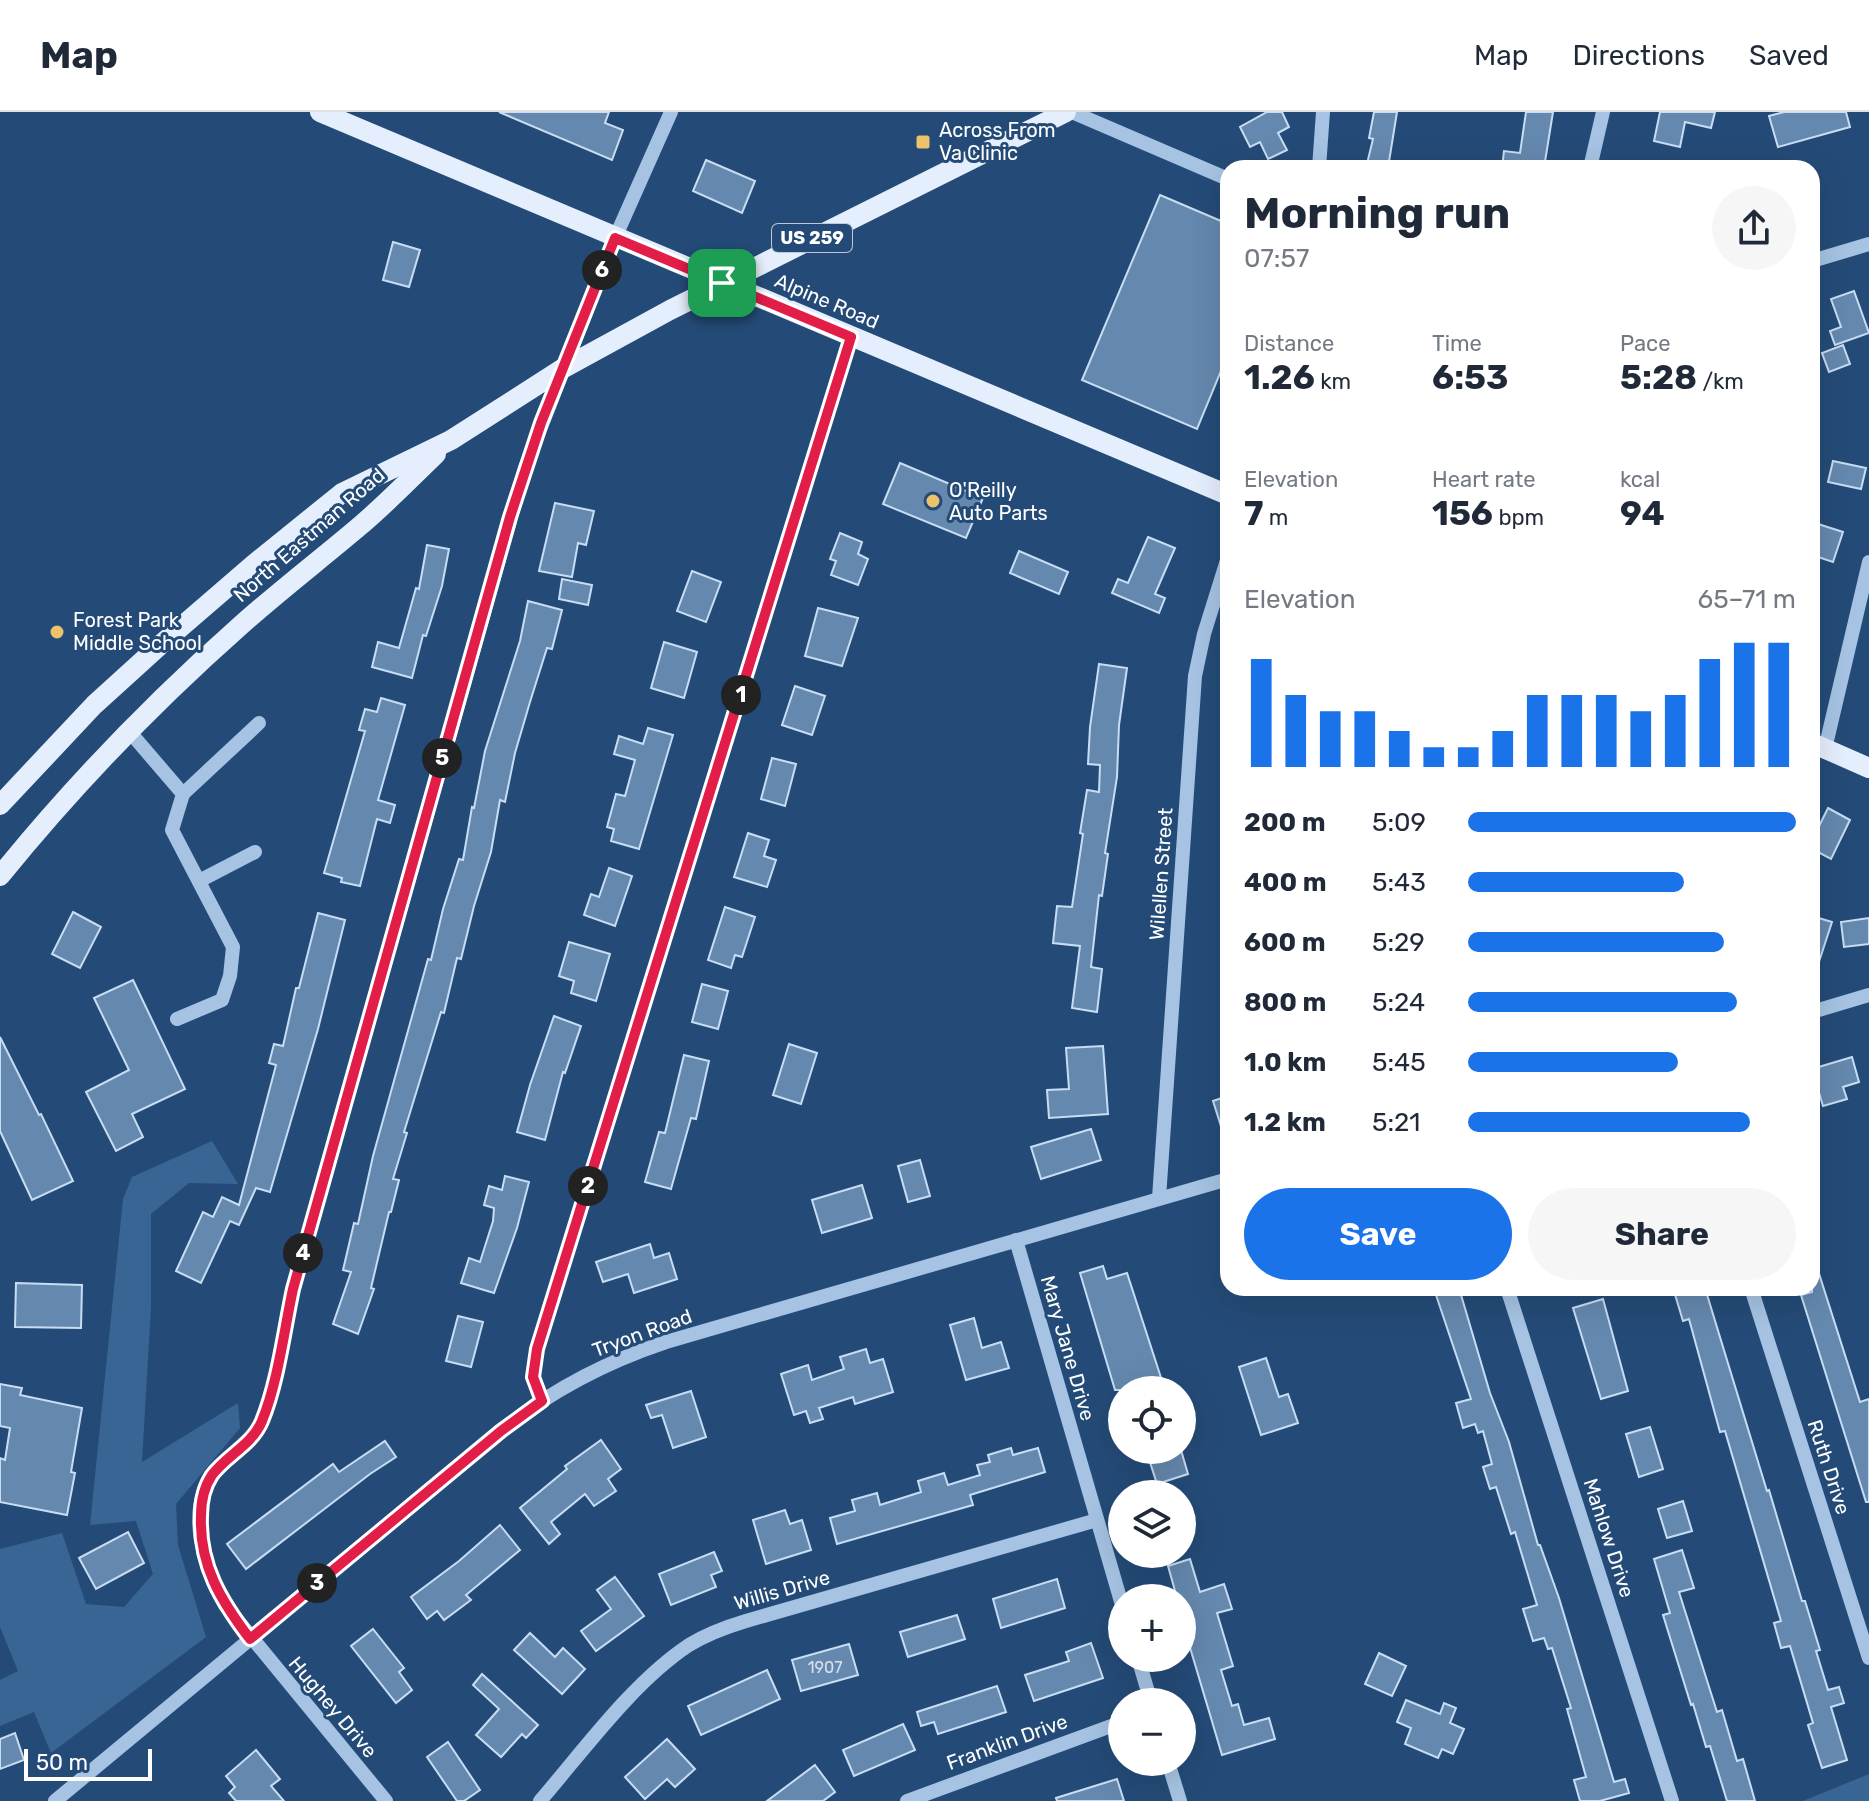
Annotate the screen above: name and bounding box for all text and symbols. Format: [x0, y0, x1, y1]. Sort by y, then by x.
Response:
text: Map [40, 32, 118, 78]
text: Map [1474, 39, 1528, 72]
text: Directions [1572, 39, 1705, 72]
text: Saved [1749, 39, 1829, 72]
place label: Across From Va Clinic [939, 118, 1056, 165]
marker: Across From Va Clinic [914, 133, 932, 151]
button: share [1712, 186, 1796, 270]
text: Morning run [1244, 187, 1510, 239]
road number: US 259 [772, 224, 852, 252]
text: 07:57 [1244, 243, 1309, 274]
pin [688, 249, 756, 317]
pin: 6 [582, 250, 622, 290]
text: 6 [595, 256, 609, 283]
icon: arrive [700, 261, 744, 305]
street label: Alpine Road [771, 268, 883, 334]
text: Distance [1244, 330, 1334, 357]
text: Time [1432, 330, 1482, 357]
text: Pace [1620, 330, 1671, 357]
text: 1.26 [1244, 357, 1315, 398]
text: 6:53 [1432, 357, 1508, 398]
text: 5:28 [1620, 357, 1697, 398]
text: km [1315, 368, 1351, 395]
text: /km [1697, 368, 1744, 395]
street label: North Eastman Road [229, 463, 389, 607]
text: Elevation [1244, 466, 1338, 493]
text: Heart rate [1432, 466, 1536, 493]
text: kcal [1620, 466, 1660, 493]
place label: O'Reilly Auto Parts [949, 478, 1048, 525]
marker: O'Reilly Auto Parts [924, 492, 942, 510]
text: 7 [1244, 493, 1263, 534]
text: 156 [1432, 493, 1493, 534]
text: 94 [1620, 493, 1665, 534]
text: m [1263, 504, 1288, 531]
text: bpm [1493, 504, 1544, 531]
text: Elevation [1244, 584, 1355, 615]
text: 65–71 m [1698, 584, 1796, 615]
place label: Forest Park Middle School [73, 608, 202, 655]
marker: Forest Park Middle School [48, 623, 66, 641]
pin: 1 [721, 675, 761, 715]
text: 1 [736, 681, 746, 708]
pin: 5 [422, 738, 462, 778]
text: 5 [435, 744, 449, 771]
street label: Wilellen Street [1144, 807, 1178, 941]
text: 200 m [1244, 807, 1326, 838]
text: 5:09 [1372, 807, 1426, 838]
text: 400 m [1244, 867, 1326, 898]
text: 5:43 [1372, 867, 1426, 898]
text: 600 m [1244, 927, 1326, 958]
text: 5:29 [1372, 927, 1425, 958]
text: 800 m [1244, 987, 1326, 1018]
text: 5:24 [1372, 987, 1425, 1018]
text: 1.0 km [1244, 1047, 1326, 1078]
text: 5:45 [1372, 1047, 1426, 1078]
text: 1.2 km [1244, 1107, 1326, 1138]
text: 5:21 [1372, 1107, 1421, 1138]
pin: 2 [568, 1166, 608, 1206]
text: 2 [581, 1172, 595, 1199]
button: Save [1244, 1188, 1512, 1280]
button: Share [1528, 1188, 1796, 1280]
pin: 4 [283, 1233, 323, 1273]
text: 4 [295, 1239, 311, 1266]
street label: Mary Jane Drive [1036, 1273, 1100, 1423]
street label: Tryon Road [589, 1304, 695, 1362]
map controls [1108, 1376, 1196, 1776]
button: locate [1108, 1376, 1196, 1464]
street label: Ruth Drive [1802, 1417, 1856, 1517]
street label: Mahlow Drive [1578, 1475, 1640, 1601]
button: layers [1108, 1480, 1196, 1568]
pin: 3 [297, 1563, 337, 1603]
street label: Willis Drive [731, 1565, 833, 1615]
text: 3 [310, 1569, 324, 1596]
button: + [1108, 1584, 1196, 1672]
street label: Hughey Drive [284, 1651, 382, 1763]
house number: 1907 [808, 1658, 842, 1677]
button: − [1108, 1688, 1196, 1776]
street label: Franklin Drive [943, 1709, 1071, 1775]
scale bar [24, 1745, 152, 1781]
text: 50 m [36, 1749, 88, 1776]

